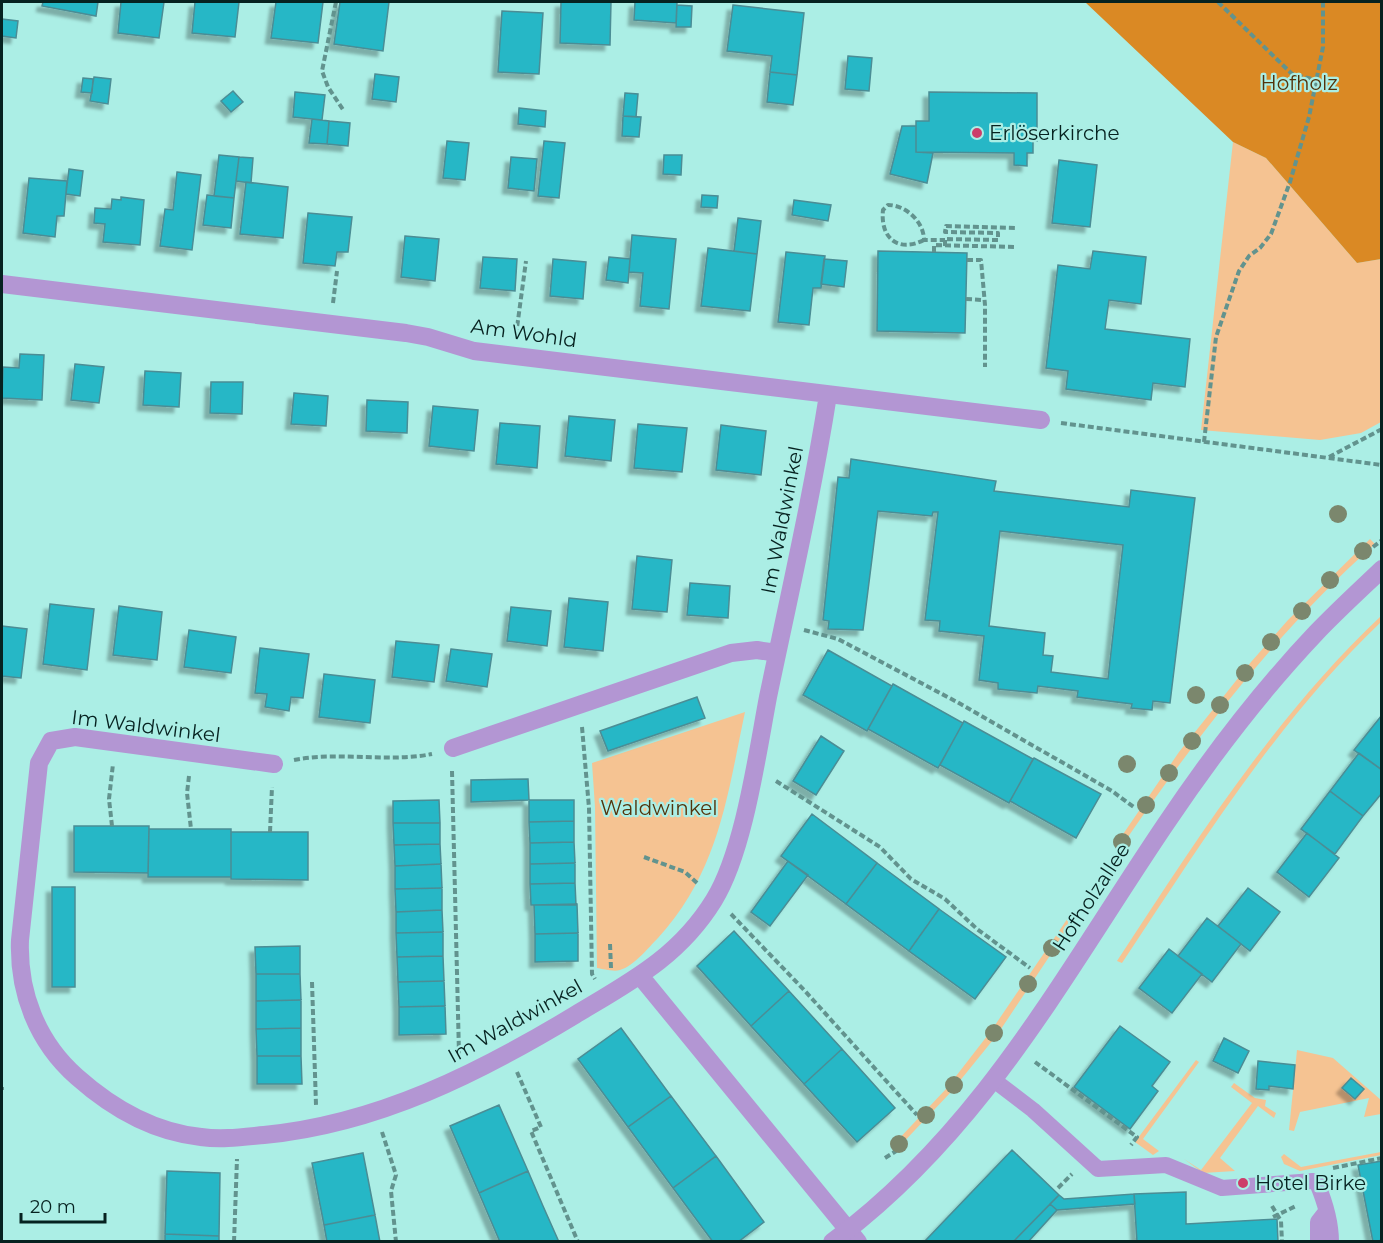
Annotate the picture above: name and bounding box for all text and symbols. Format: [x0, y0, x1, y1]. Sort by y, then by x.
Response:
park label: Hofholz [1260, 71, 1338, 95]
place label: Erlöserkirche [989, 121, 1120, 145]
marker: Erlöserkirche [970, 126, 984, 140]
street label: Am Wohld [469, 314, 579, 352]
street label: Im Waldwinkel [756, 444, 808, 596]
street label: Im Waldwinkel [70, 705, 222, 747]
park label: Waldwinkel [600, 796, 718, 820]
street label: Hofholzallee [1047, 838, 1135, 956]
street label: Im Waldwinkel [444, 974, 586, 1068]
place label: Hotel Birke [1255, 1171, 1366, 1195]
marker: Hotel Birke [1236, 1176, 1250, 1190]
scale bar [21, 1186, 105, 1224]
text: 20 m [30, 1196, 76, 1218]

